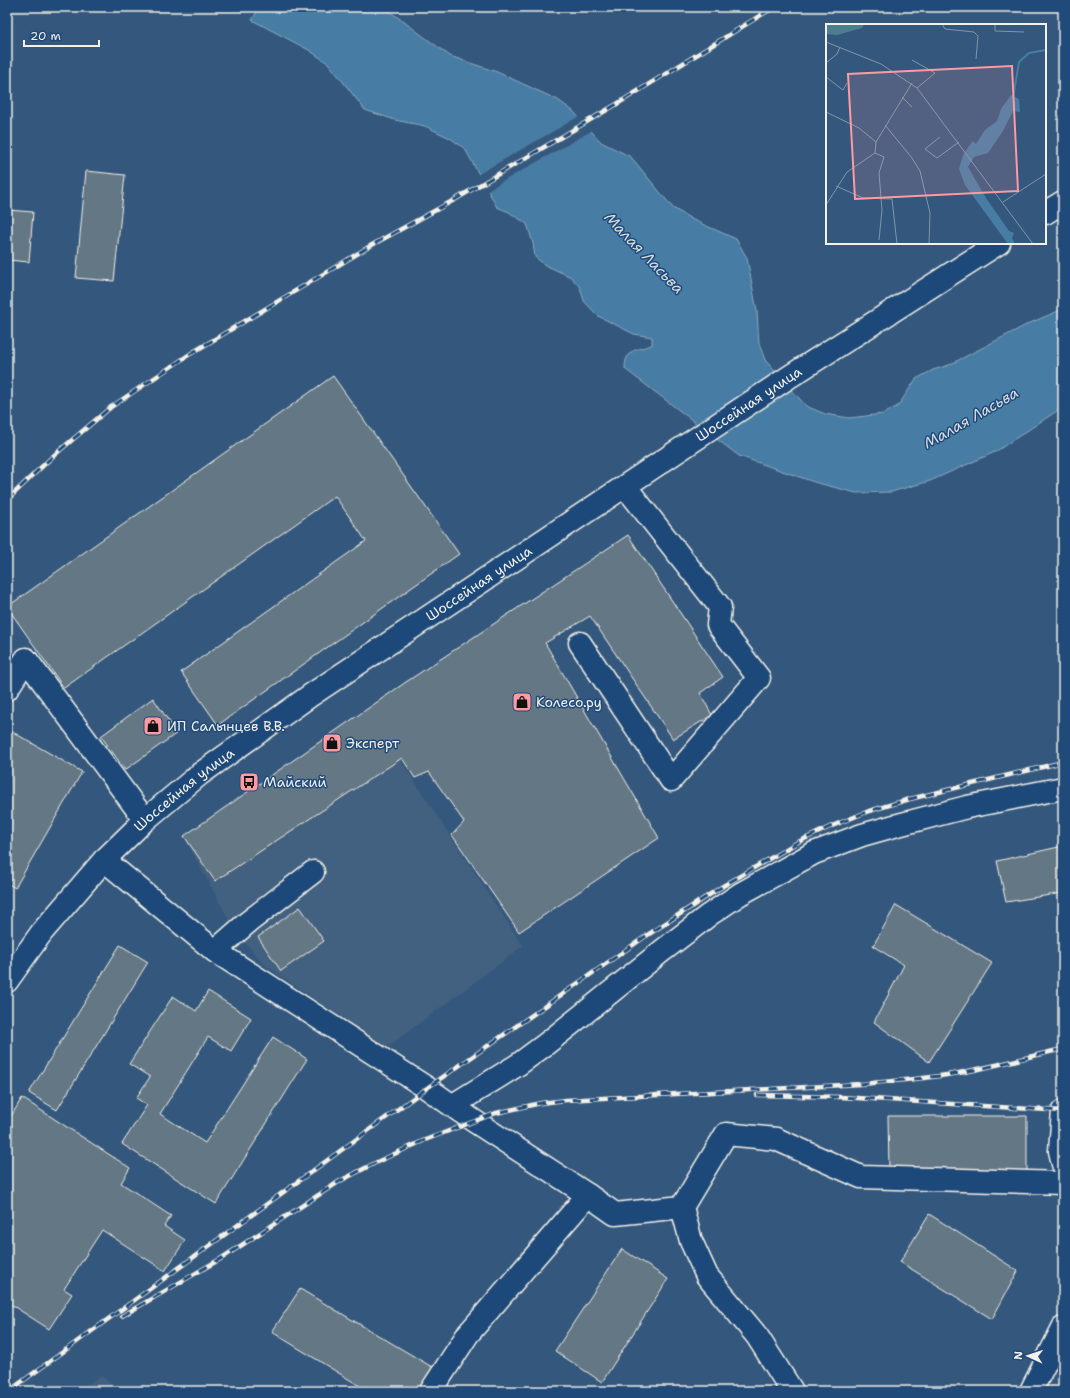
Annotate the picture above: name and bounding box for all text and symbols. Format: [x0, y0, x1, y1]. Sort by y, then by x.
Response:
scale bar [24, 22, 99, 48]
inset map [826, 24, 1046, 244]
text: 20 m [30, 28, 61, 44]
water label: Малая Ласьва [600, 208, 688, 298]
street label: Шоссейная улица [692, 362, 805, 446]
water label: Малая Ласьва [920, 383, 1022, 453]
street label: Шоссейная улица [422, 541, 536, 625]
shop icon: Колесо.ру [511, 691, 533, 713]
place label: Колесо.ру [536, 693, 602, 711]
shop icon: ИП Салынцев В.В. [142, 715, 164, 737]
place label: ИП Салынцев В.В. [167, 717, 285, 735]
shop icon: Эксперт [321, 732, 343, 754]
place label: Эксперт [346, 734, 400, 752]
street label: Шоссейная улица [130, 743, 238, 835]
bus stop icon: Майский [238, 771, 260, 793]
place label: Майский [263, 773, 327, 791]
north arrow [1008, 1336, 1048, 1376]
text: N [1011, 1350, 1026, 1360]

